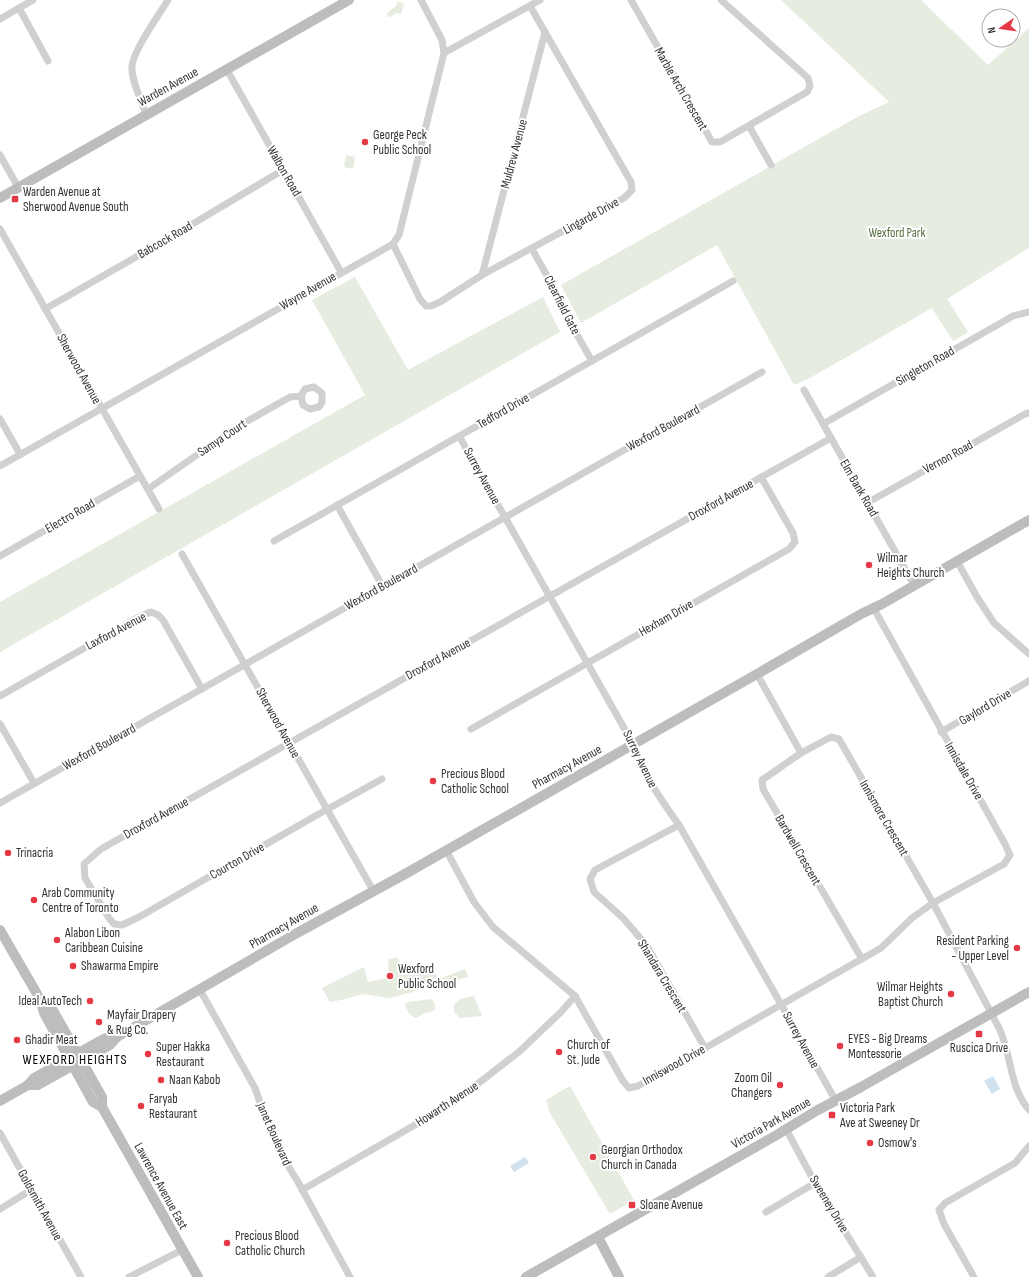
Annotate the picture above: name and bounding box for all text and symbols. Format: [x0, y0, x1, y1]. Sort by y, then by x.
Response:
north arrow [981, 8, 1021, 48]
text: N [985, 26, 999, 34]
street label: Marble Arch Crescent [651, 45, 711, 133]
street label: Warden Avenue [135, 64, 201, 110]
street label: Muldrew Avenue [497, 118, 531, 190]
place label: George Peck Public School [373, 127, 431, 158]
marker: George Peck Public School [360, 137, 370, 147]
street label: Walbon Road [263, 143, 305, 199]
place label: Warden Avenue at Sherwood Avenue South [23, 184, 129, 215]
marker: Warden Avenue at Sherwood Avenue South [10, 194, 20, 204]
street label: Lingarde Drive [560, 194, 622, 238]
street label: Babcock Road [135, 218, 195, 262]
park label: Wexford Park [868, 225, 926, 241]
street label: Wayne Avenue [277, 268, 339, 314]
street label: Clearfield Gate [540, 273, 584, 337]
street label: Sherwood Avenue [53, 331, 105, 407]
street label: Singleton Road [893, 343, 957, 389]
street label: Tedford Drive [474, 390, 532, 432]
street label: Wexford Boulevard [624, 401, 702, 455]
street label: Samya Court [194, 416, 250, 460]
street label: Vernon Road [920, 437, 976, 477]
street label: Surrey Avenue [460, 445, 504, 507]
street label: Elm Bank Road [836, 457, 882, 519]
street label: Droxford Avenue [686, 476, 756, 524]
street label: Electro Road [42, 495, 98, 537]
place label: Wilmar Heights Church [877, 550, 944, 581]
street label: Wexford Boulevard [342, 560, 420, 614]
marker: Wilmar Heights Church [864, 560, 874, 570]
street label: Hexham Drive [636, 596, 696, 640]
street label: Laxford Avenue [83, 608, 149, 654]
street label: Droxford Avenue [403, 635, 473, 683]
street label: Sherwood Avenue [252, 685, 304, 761]
street label: Gaylord Drive [956, 685, 1014, 729]
street label: Wexford Boulevard [60, 720, 138, 774]
street label: Surrey Avenue [619, 728, 661, 790]
street label: Innisdale Drive [941, 739, 987, 803]
street label: Pharmacy Avenue [529, 741, 605, 793]
place label: Precious Blood Catholic School [441, 766, 509, 797]
marker: Precious Blood Catholic School [428, 776, 438, 786]
street label: Innismore Crescent [856, 777, 912, 859]
street label: Droxford Avenue [121, 794, 191, 842]
street label: Bardwell Crescent [771, 812, 825, 888]
street label: Courton Drive [207, 839, 267, 883]
place label: Trinacria [16, 845, 53, 861]
marker: Trinacria [3, 848, 13, 858]
place label: Arab Community Centre of Toronto [41, 885, 119, 916]
marker: Arab Community Centre of Toronto [29, 895, 39, 905]
street label: Pharmacy Avenue [247, 900, 321, 952]
place label: Alabon Libon Caribbean Cuisine [64, 925, 143, 956]
place label: Resident Parking - Upper Level [936, 933, 1009, 964]
marker: Alabon Libon Caribbean Cuisine [52, 935, 62, 945]
street label: Shandara Crescent [634, 937, 690, 1015]
marker: Resident Parking - Upper Level [1012, 943, 1022, 953]
place label: Shawarma Empire [81, 958, 159, 974]
marker: Shawarma Empire [68, 961, 78, 971]
place label: Wexford Public School [398, 961, 456, 992]
marker: Wexford Public School [385, 971, 395, 981]
place label: Wilmar Heights Baptist Church [877, 979, 943, 1010]
marker: Wilmar Heights Baptist Church [946, 989, 956, 999]
place label: Ideal AutoTech [19, 993, 82, 1009]
marker: Ideal AutoTech [85, 996, 95, 1006]
place label: Mayfair Drapery & Rug Co. [107, 1007, 176, 1038]
street label: Surrey Avenue [779, 1009, 823, 1071]
marker: Mayfair Drapery & Rug Co. [94, 1017, 104, 1027]
marker: Ruscica Drive [974, 1029, 984, 1039]
place label: EYES - Big Dreams Montessorie [848, 1031, 928, 1062]
place label: Ghadir Meat [25, 1032, 78, 1048]
marker: Ghadir Meat [12, 1035, 22, 1045]
place label: Church of St. Jude [567, 1037, 610, 1068]
place label: Super Hakka Restaurant [156, 1039, 210, 1070]
place label: Ruscica Drive [950, 1040, 1008, 1056]
street label: Inniswood Drive [640, 1041, 708, 1089]
marker: EYES - Big Dreams Montessorie [835, 1041, 845, 1051]
marker: Church of St. Jude [554, 1047, 564, 1057]
marker: Super Hakka Restaurant [143, 1049, 153, 1059]
district label: WEXFORD HEIGHTS [22, 1051, 128, 1068]
place label: Zoom Oil Changers [731, 1070, 772, 1101]
place label: Naan Kabob [169, 1072, 220, 1088]
marker: Naan Kabob [156, 1075, 166, 1085]
street label: Howarth Avenue [413, 1078, 481, 1130]
marker: Zoom Oil Changers [775, 1080, 785, 1090]
place label: Faryab Restaurant [149, 1091, 197, 1122]
street label: Victoria Park Avenue [729, 1094, 813, 1152]
street label: Janet Boulevard [253, 1099, 295, 1168]
place label: Victoria Park Ave at Sweeney Dr [839, 1100, 920, 1131]
marker: Faryab Restaurant [136, 1101, 146, 1111]
marker: Victoria Park Ave at Sweeney Dr [827, 1110, 837, 1120]
place label: Osmow's [878, 1135, 917, 1151]
marker: Osmow's [865, 1138, 875, 1148]
street label: Lawrence Avenue East [131, 1140, 191, 1232]
place label: Georgian Orthodox Church in Canada [601, 1142, 683, 1173]
marker: Georgian Orthodox Church in Canada [588, 1152, 598, 1162]
street label: Goldsmith Avenue [14, 1167, 66, 1243]
street label: Sweeney Drive [806, 1173, 852, 1235]
place label: Sloane Avenue [640, 1197, 703, 1213]
marker: Sloane Avenue [627, 1200, 637, 1210]
place label: Precious Blood Catholic Church [235, 1228, 305, 1259]
marker: Precious Blood Catholic Church [222, 1238, 232, 1248]

